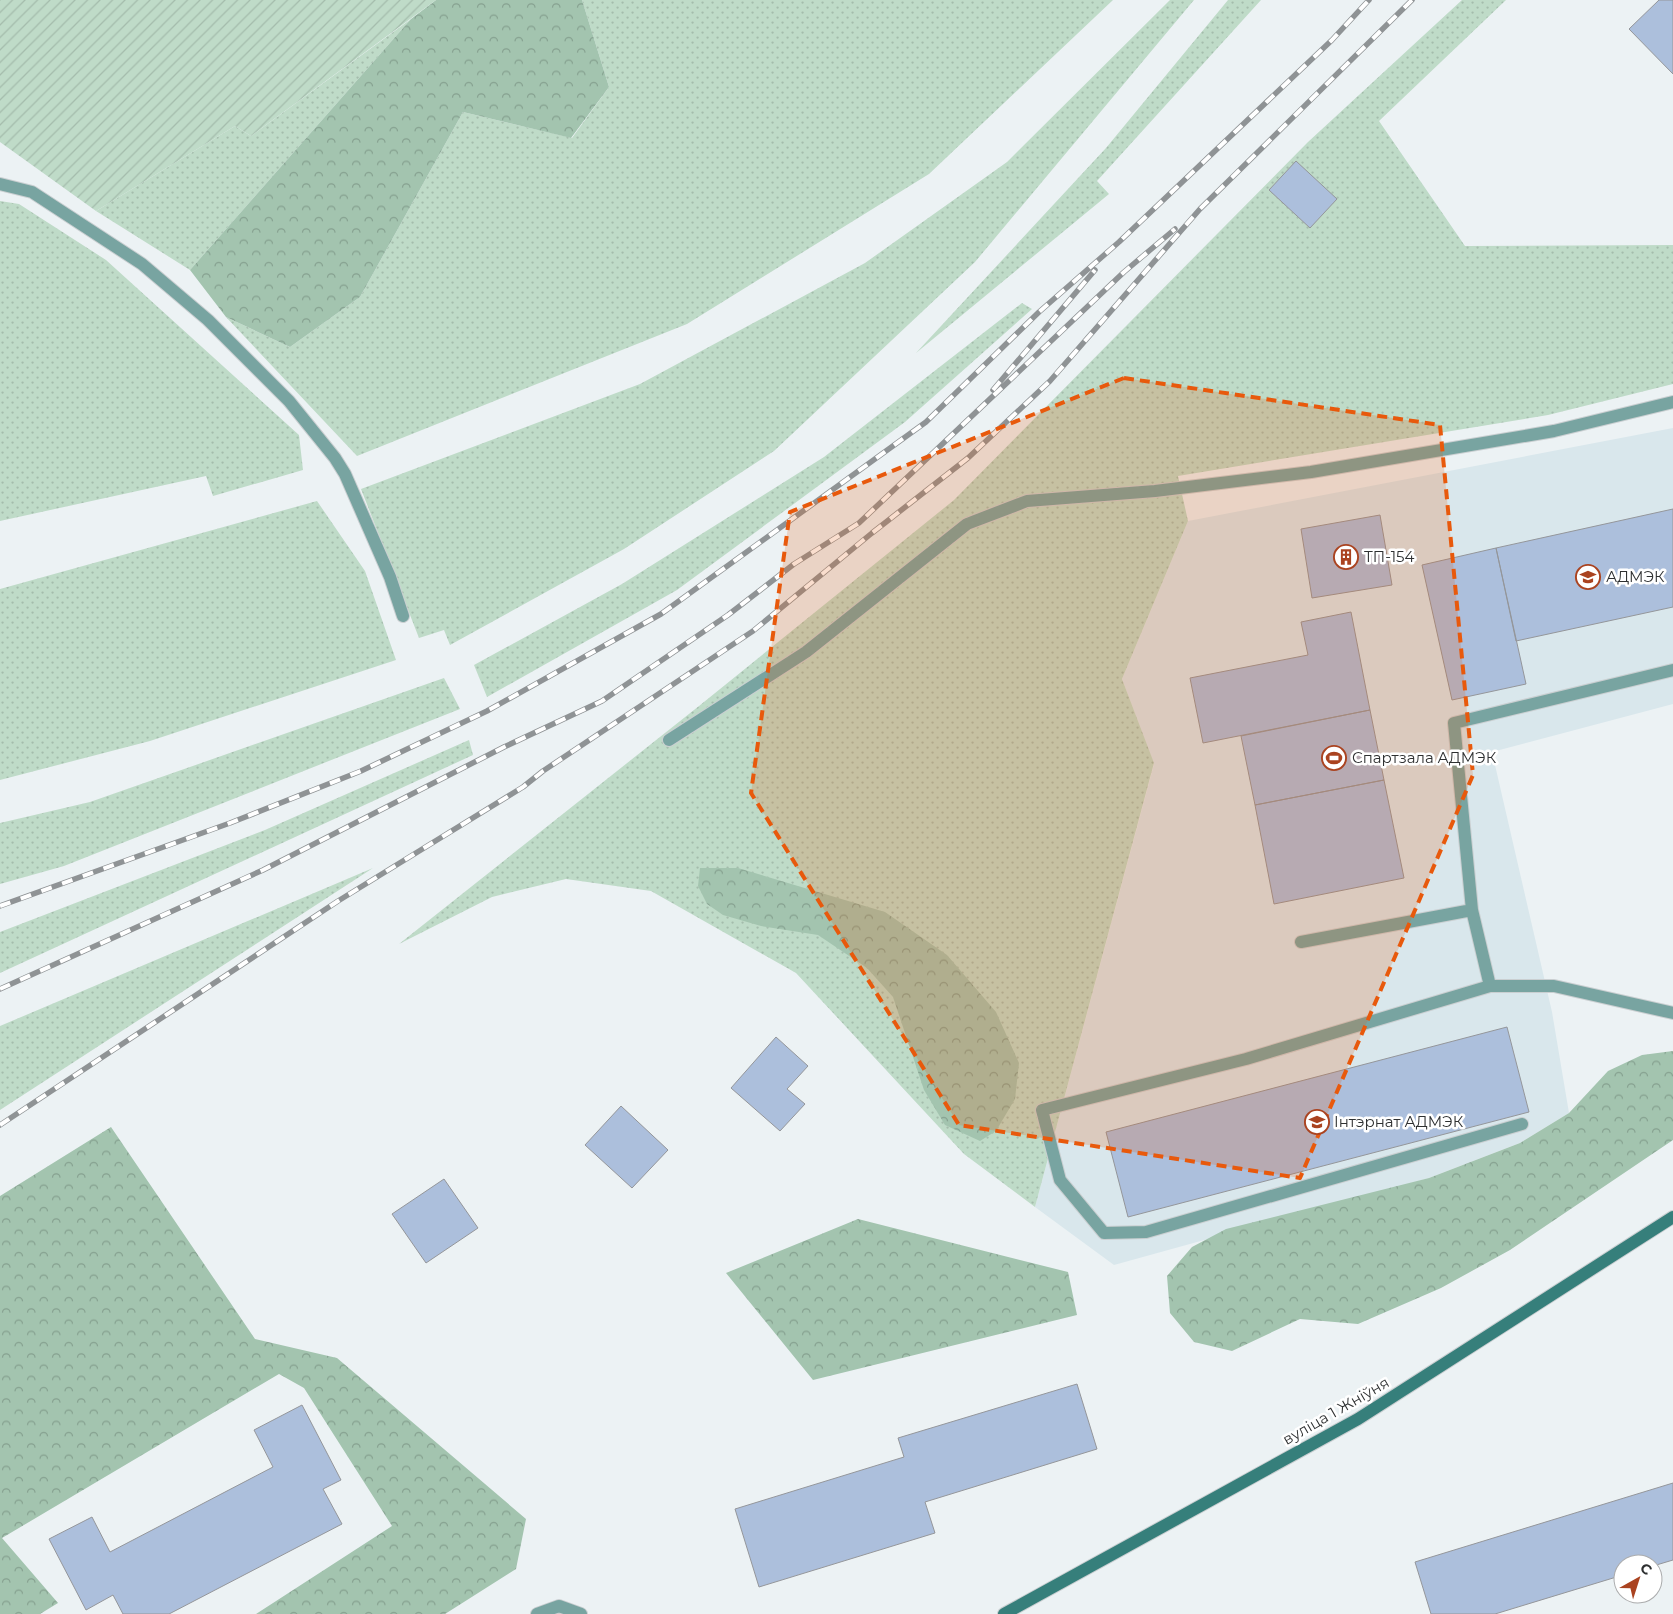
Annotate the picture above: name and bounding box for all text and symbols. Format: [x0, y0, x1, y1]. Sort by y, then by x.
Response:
building icon: ТП-154 [1333, 544, 1359, 570]
place label: ТП-154 [1364, 547, 1415, 566]
school or university icon: АДМЭК [1575, 564, 1601, 590]
place label: АДМЭК [1606, 567, 1665, 586]
sports icon: Спартзала АДМЭК [1321, 745, 1347, 771]
place label: Спартзала АДМЭК [1352, 748, 1497, 767]
school or university icon: Інтэрнат АДМЭК [1304, 1109, 1330, 1135]
place label: Інтэрнат АДМЭК [1334, 1112, 1464, 1131]
street label: вуліца 1 Жніўня [1279, 1372, 1392, 1449]
north arrow [1613, 1554, 1663, 1604]
text: С [1637, 1559, 1656, 1579]

